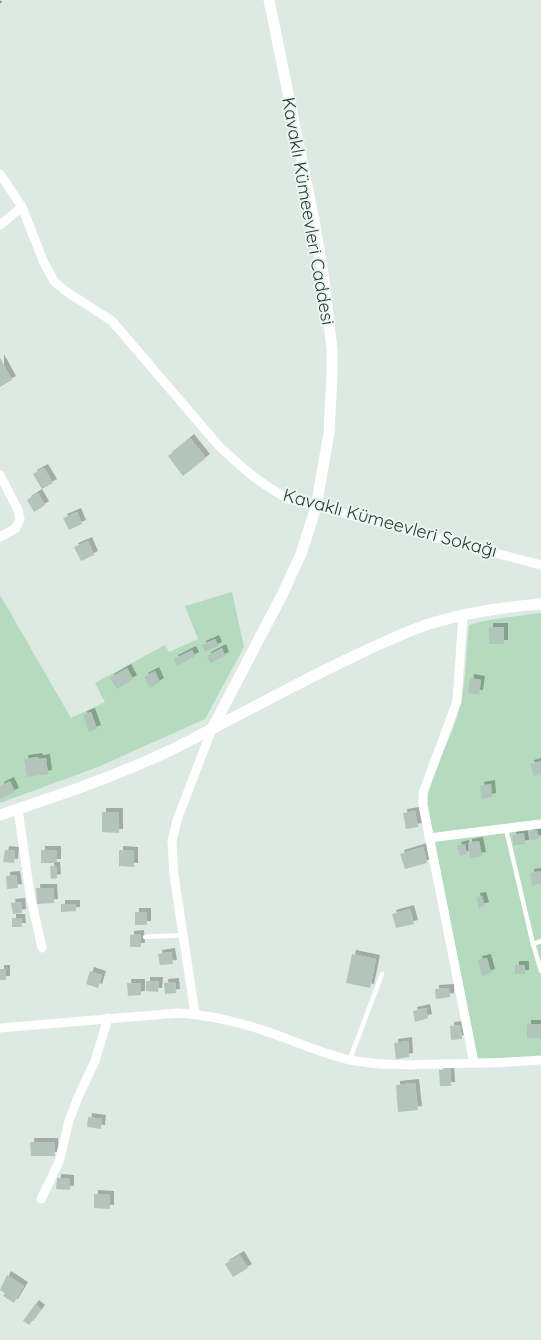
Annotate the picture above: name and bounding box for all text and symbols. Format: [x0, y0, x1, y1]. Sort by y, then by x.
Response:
street label: Kavaklı Kümeevleri Caddesi [277, 95, 340, 327]
street label: Kavaklı Kümeevleri Sokağı [281, 483, 500, 562]

